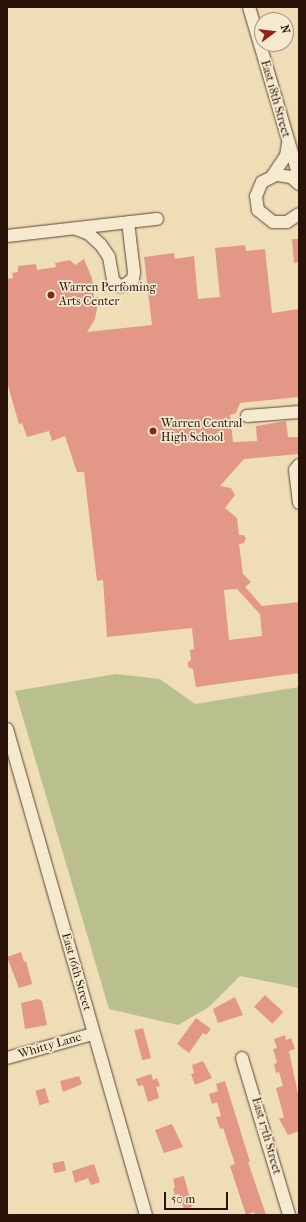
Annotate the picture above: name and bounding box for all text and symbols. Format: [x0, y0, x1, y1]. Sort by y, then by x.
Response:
north arrow [254, 12, 294, 52]
text: N [278, 23, 292, 35]
street label: East 18th Street [257, 59, 293, 139]
place label: Warren Perfoming Arts Center [59, 281, 156, 309]
marker: Warren Perfoming Arts Center [46, 290, 56, 300]
place label: Warren Central High School [161, 417, 242, 445]
marker: Warren Central High School [148, 426, 158, 436]
street label: East 16th Street [58, 931, 94, 1013]
street label: Whitty Lane [17, 1030, 83, 1062]
street label: East 17th Street [248, 1096, 284, 1176]
scale bar [166, 1184, 230, 1210]
text: 50 m [171, 1192, 195, 1206]

